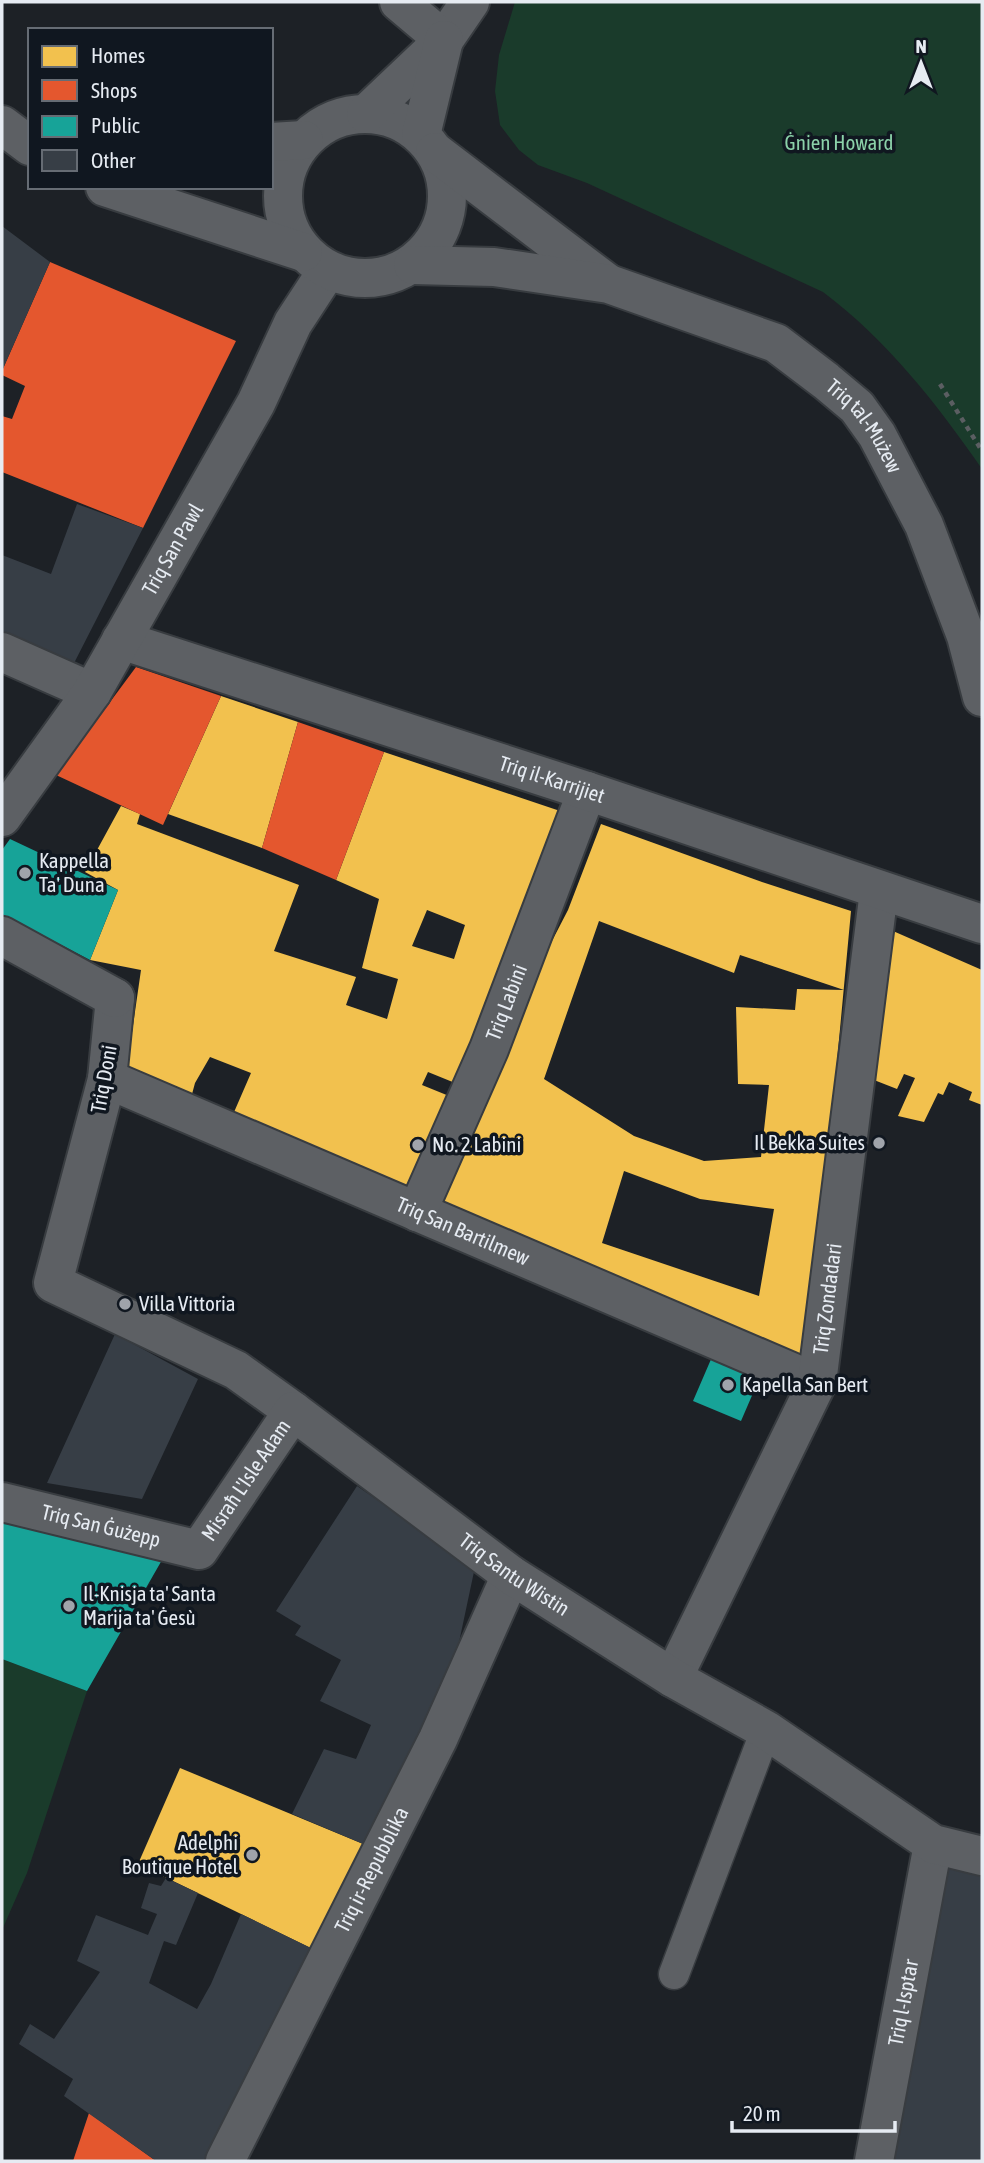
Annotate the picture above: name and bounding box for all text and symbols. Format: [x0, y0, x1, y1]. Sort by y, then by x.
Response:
legend [28, 28, 273, 189]
north arrow [886, 28, 956, 98]
text: N [915, 35, 927, 57]
text: Homes [91, 43, 145, 67]
text: Shops [91, 78, 137, 102]
text: Public [91, 113, 140, 137]
park label: Ġnien Howard [785, 130, 893, 154]
text: Other [91, 148, 136, 172]
street label: Triq tal-Mużew [822, 373, 908, 477]
street label: Triq San Pawl [137, 499, 208, 599]
street label: Triq il-Karrijiet [496, 750, 608, 807]
place label: Kappella Ta' Duna [39, 848, 109, 896]
marker: Kappella Ta' Duna [17, 865, 33, 881]
street label: Triq Labini [480, 961, 531, 1044]
street label: Triq Doni [85, 1043, 121, 1115]
place label: Il Bekka Suites [754, 1130, 865, 1154]
place label: No. 2 Labini [432, 1132, 521, 1156]
marker: Il Bekka Suites [871, 1135, 887, 1151]
marker: No. 2 Labini [410, 1137, 426, 1153]
street label: Triq San Bartilmew [393, 1191, 534, 1270]
street label: Triq Zondadari [808, 1242, 846, 1356]
place label: Villa Vittoria [139, 1291, 236, 1315]
marker: Villa Vittoria [117, 1296, 133, 1312]
place label: Kapella San Bert [742, 1372, 868, 1396]
marker: Kapella San Bert [720, 1377, 736, 1393]
street label: Misraħ L'Isle Adam [196, 1414, 295, 1545]
street label: Triq San Ġużepp [39, 1499, 163, 1551]
street label: Triq Santu Wistin [455, 1528, 574, 1620]
place label: Il-Knisja ta' Santa Marija ta' Ġesù [83, 1581, 216, 1629]
marker: Il-Knisja ta' Santa Marija ta' Ġesù [61, 1598, 77, 1614]
street label: Triq ir-Repubblika [329, 1803, 413, 1936]
place label: Adelphi Boutique Hotel [122, 1830, 238, 1878]
marker: Adelphi Boutique Hotel [244, 1847, 260, 1863]
street label: Triq l-Isptar [883, 1957, 922, 2048]
scale bar [732, 2090, 895, 2134]
text: 20 m [743, 2101, 781, 2125]

